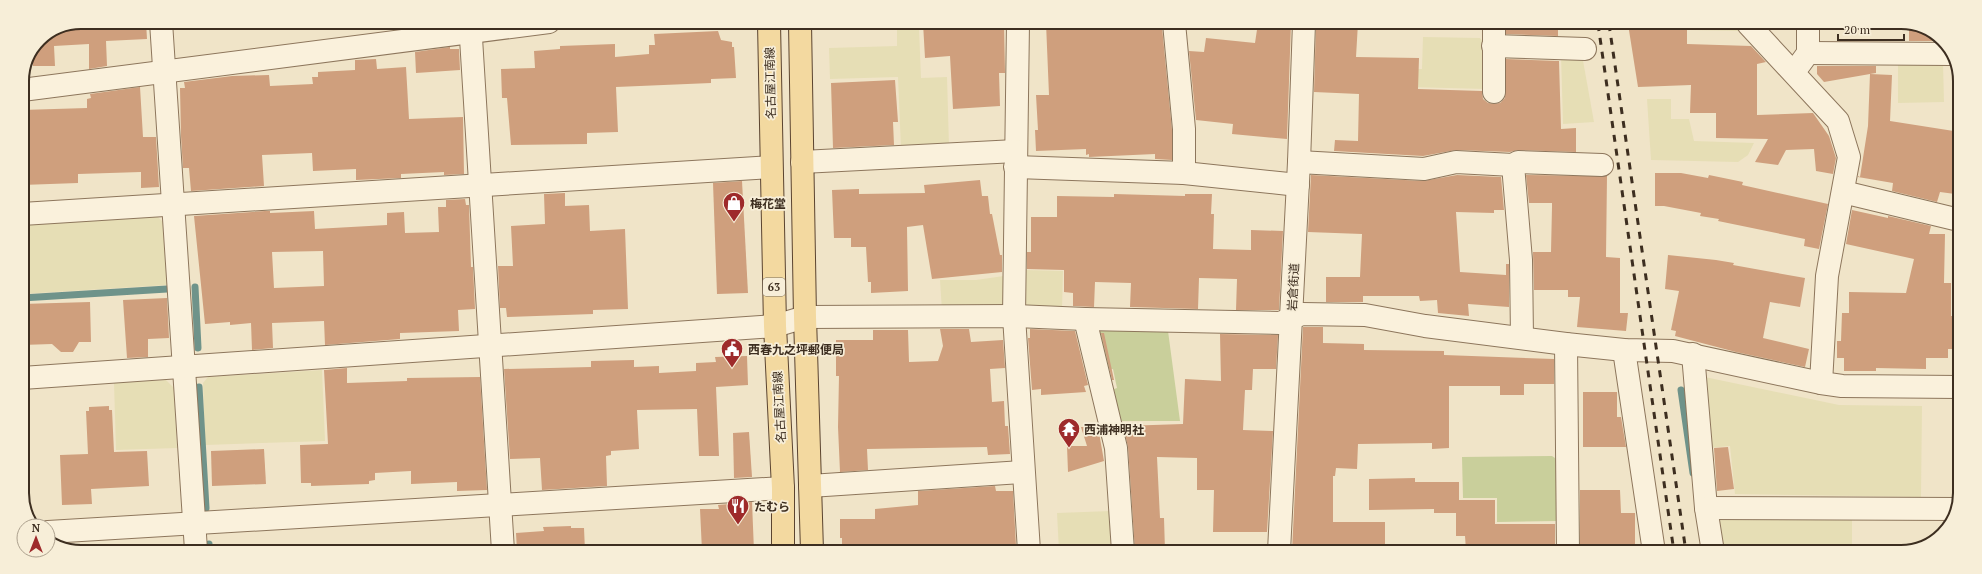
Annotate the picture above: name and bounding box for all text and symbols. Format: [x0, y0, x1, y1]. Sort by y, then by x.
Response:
scale bar [1838, 16, 1904, 42]
text: 20 m [1844, 22, 1871, 37]
street label: 名古屋江南線 [762, 47, 778, 119]
shop icon: 梅花堂 [721, 190, 747, 223]
place label: 梅花堂 [750, 196, 786, 211]
street label: 岩倉街道 [1284, 263, 1302, 311]
road number: 63 [763, 278, 785, 296]
public building icon: 西春九之坪郵便局 [719, 336, 745, 369]
place label: 西春九之坪郵便局 [748, 342, 844, 357]
street label: 名古屋江南線 [770, 371, 788, 443]
temple icon: 西浦神明社 [1056, 416, 1082, 449]
place label: 西浦神明社 [1084, 422, 1144, 437]
restaurant icon: たむら [725, 493, 751, 526]
place label: たむら [754, 499, 790, 514]
north arrow [16, 518, 56, 558]
text: N [32, 521, 41, 535]

